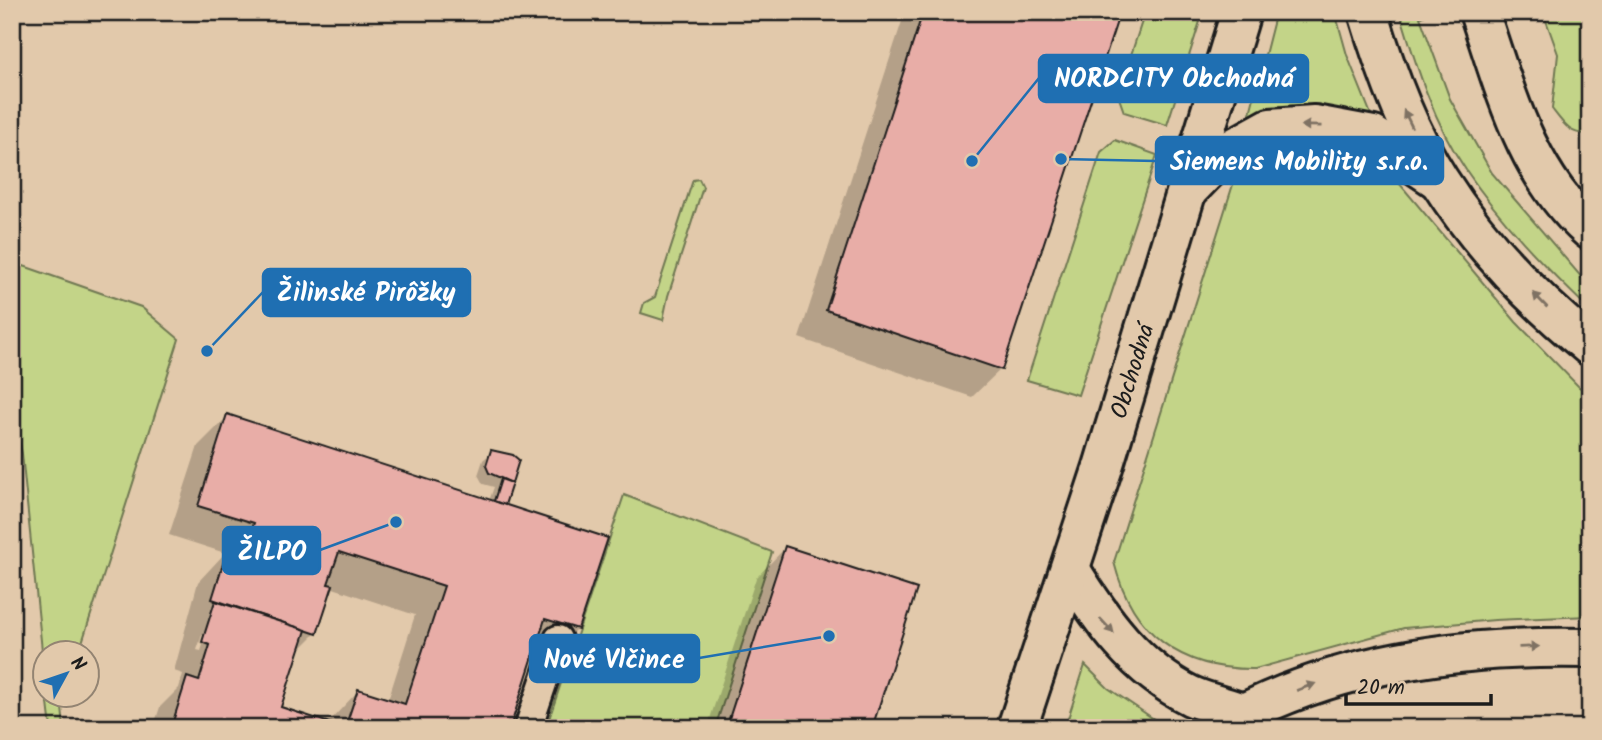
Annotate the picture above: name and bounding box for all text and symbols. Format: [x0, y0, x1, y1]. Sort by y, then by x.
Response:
callout: NORDCITY Obchodná [1039, 55, 1308, 102]
text: NORDCITY Obchodná [1054, 59, 1298, 101]
one-way arrow [1402, 109, 1414, 129]
one-way arrow [1300, 121, 1322, 132]
callout: Siemens Mobility s.r.o. [1156, 137, 1443, 184]
text: Siemens Mobility s.r.o. [1170, 142, 1428, 184]
callout: Žilinské Pirôžky [263, 269, 470, 316]
text: Žilinské Pirôžky [277, 273, 456, 315]
one-way arrow [1532, 291, 1548, 308]
street label: Obchodná [1100, 316, 1167, 424]
callout: ŽILPO [223, 527, 320, 574]
text: ŽILPO [237, 532, 307, 574]
one-way arrow [1099, 617, 1115, 634]
callout: Nové Vlčince [530, 635, 699, 682]
north arrow [32, 638, 102, 708]
text: Nové Vlčince [543, 640, 685, 682]
one-way arrow [1518, 642, 1540, 653]
text: N [62, 650, 93, 679]
scale bar [1346, 663, 1492, 707]
text: 20 m [1357, 672, 1405, 705]
one-way arrow [1295, 681, 1316, 692]

